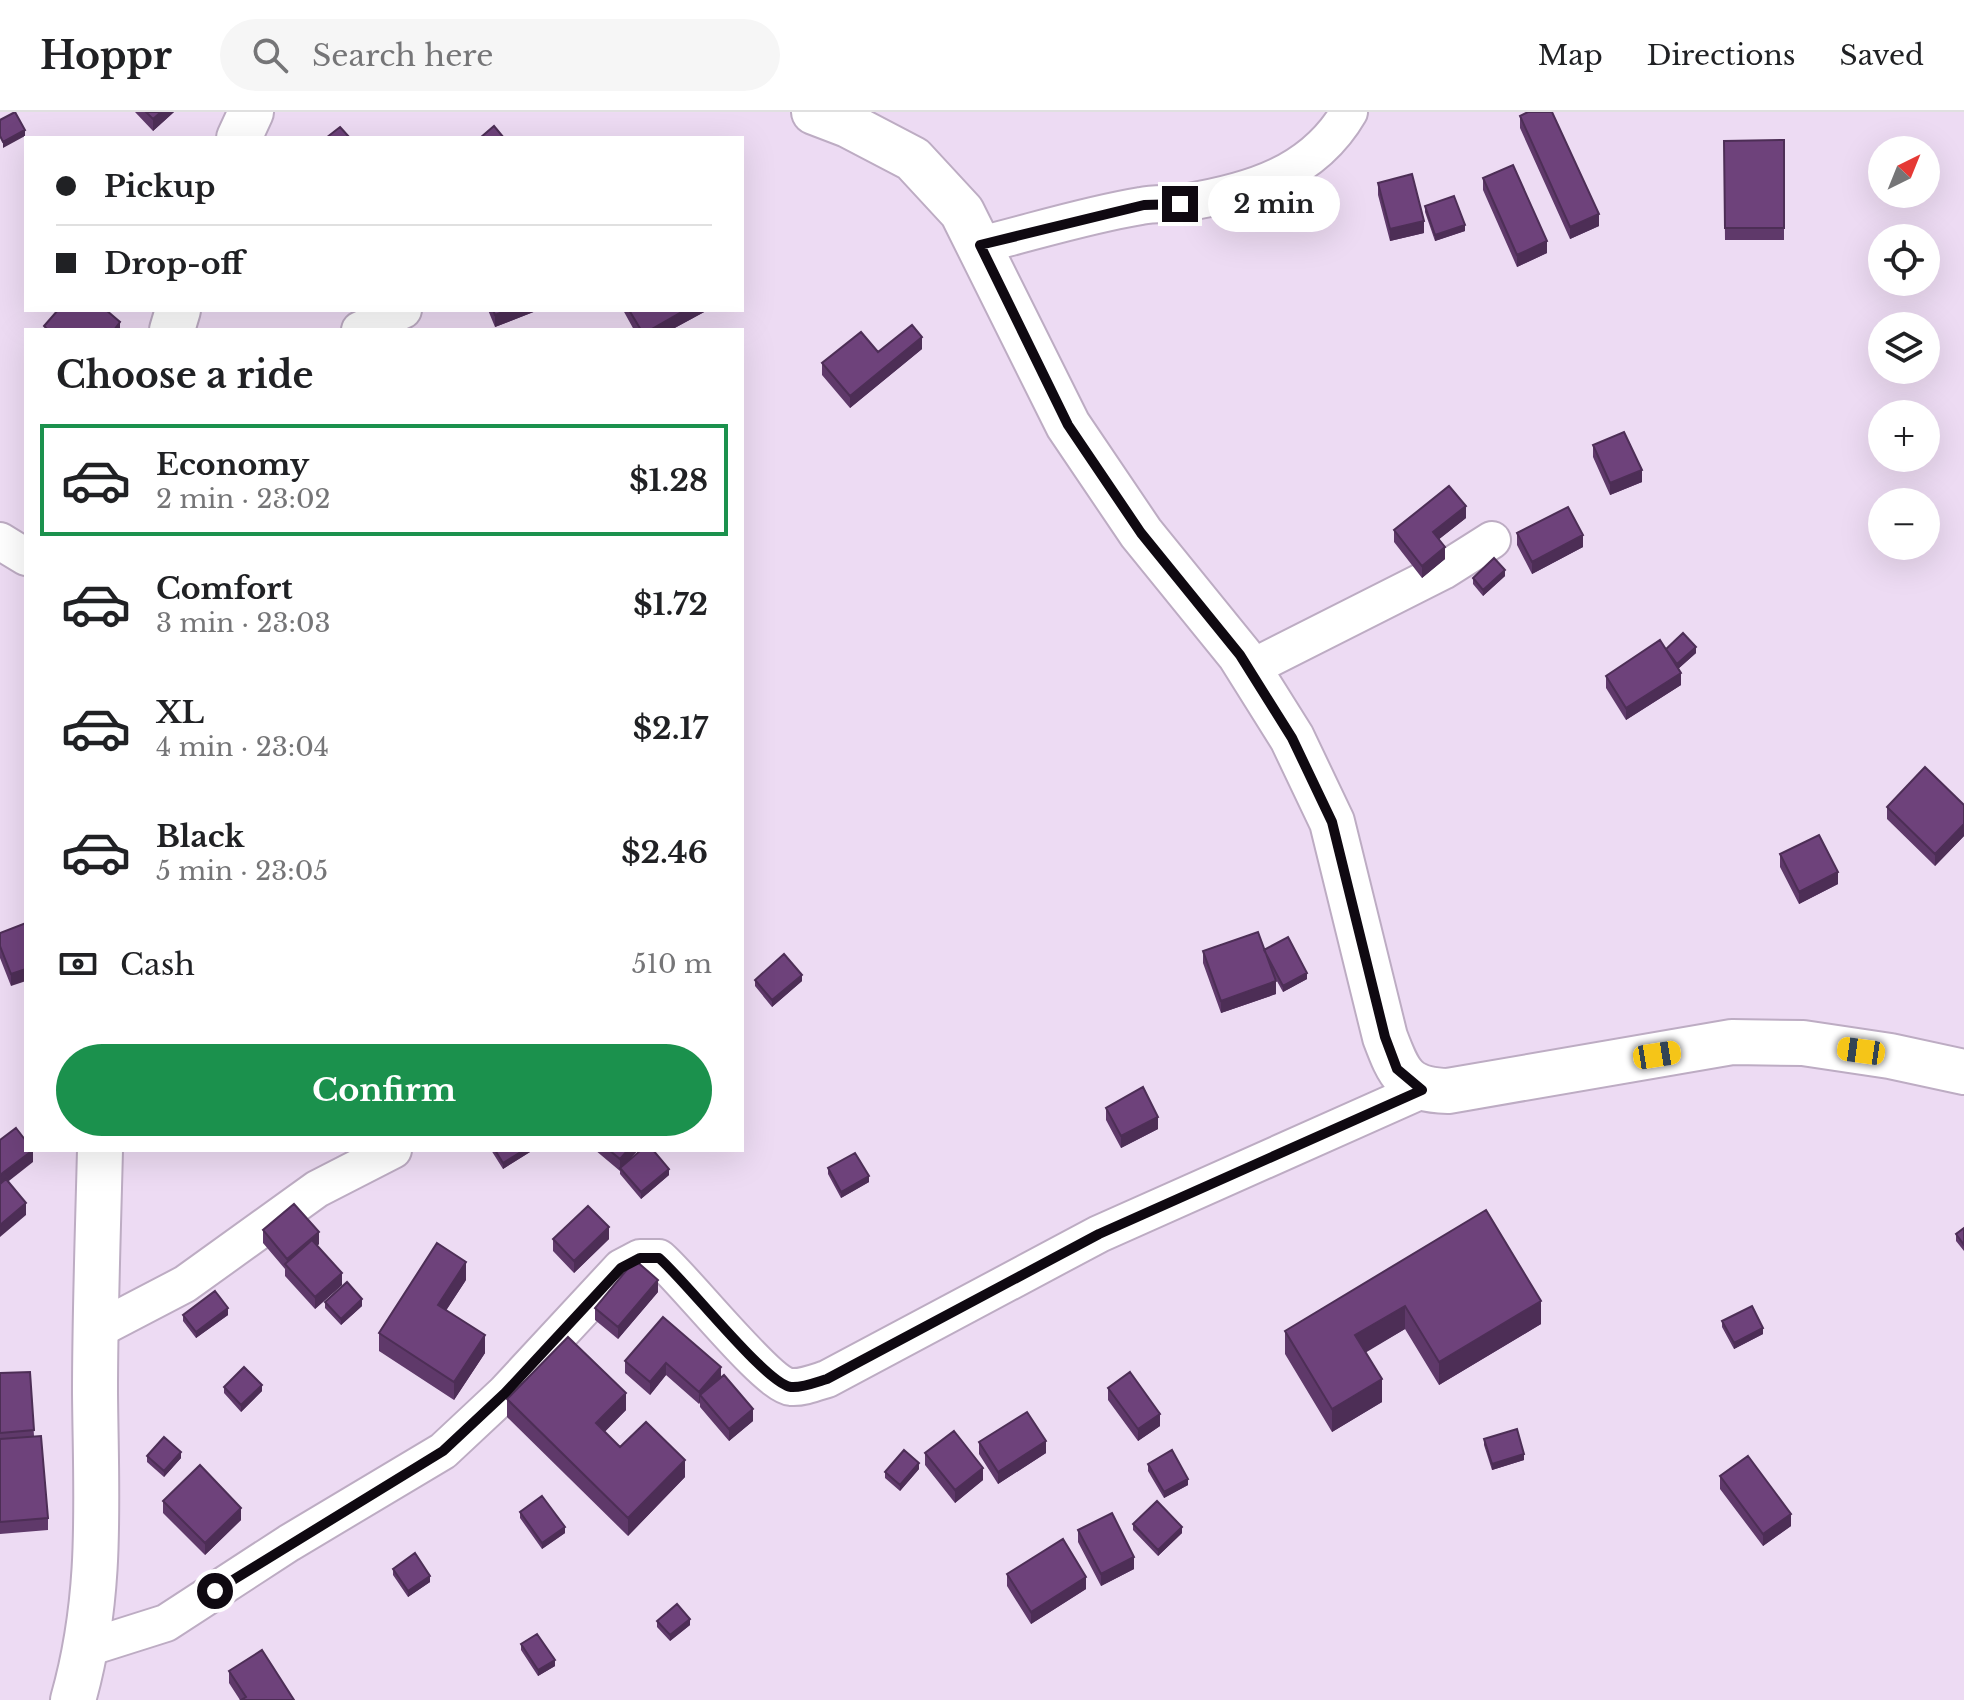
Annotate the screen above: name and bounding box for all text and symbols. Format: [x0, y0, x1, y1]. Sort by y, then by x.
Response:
search box [220, 19, 780, 91]
text: Hoppr [40, 32, 172, 79]
icon: search [248, 33, 292, 77]
text: Search here [312, 37, 494, 74]
text: Map [1538, 38, 1603, 73]
text: Directions [1647, 38, 1796, 73]
text: Saved [1840, 38, 1924, 73]
north arrow [1868, 136, 1940, 208]
map controls [1868, 136, 1940, 560]
text: Pickup [104, 168, 215, 205]
callout: 2 min [1208, 176, 1340, 232]
route end [1162, 186, 1198, 222]
text: 2 min [1234, 188, 1314, 220]
button: locate [1868, 224, 1940, 296]
text: Drop-off [104, 245, 244, 282]
button: layers [1868, 312, 1940, 384]
text: Choose a ride [56, 353, 313, 398]
button: + [1868, 400, 1940, 472]
icon: car [60, 444, 132, 516]
text: Economy [156, 446, 309, 483]
text: $1.28 [629, 462, 708, 499]
text: 2 min · 23:02 [156, 483, 331, 515]
button: − [1868, 488, 1940, 560]
icon: car [60, 568, 132, 640]
text: Comfort [156, 570, 293, 607]
text: $1.72 [633, 586, 708, 623]
text: 3 min · 23:03 [156, 607, 331, 639]
icon: car [60, 692, 132, 764]
text: XL [156, 694, 204, 731]
text: $2.17 [633, 710, 708, 747]
text: 4 min · 23:04 [156, 731, 329, 763]
icon: car [60, 816, 132, 888]
text: Black [156, 818, 244, 855]
text: $2.46 [621, 834, 708, 871]
text: 5 min · 23:05 [156, 855, 328, 887]
icon: cash [56, 942, 100, 986]
text: Cash [120, 946, 195, 983]
text: 510 m [632, 948, 712, 980]
car [1836, 1036, 1886, 1066]
car [1631, 1039, 1683, 1071]
button: Confirm [56, 1044, 712, 1136]
route start [197, 1573, 233, 1609]

